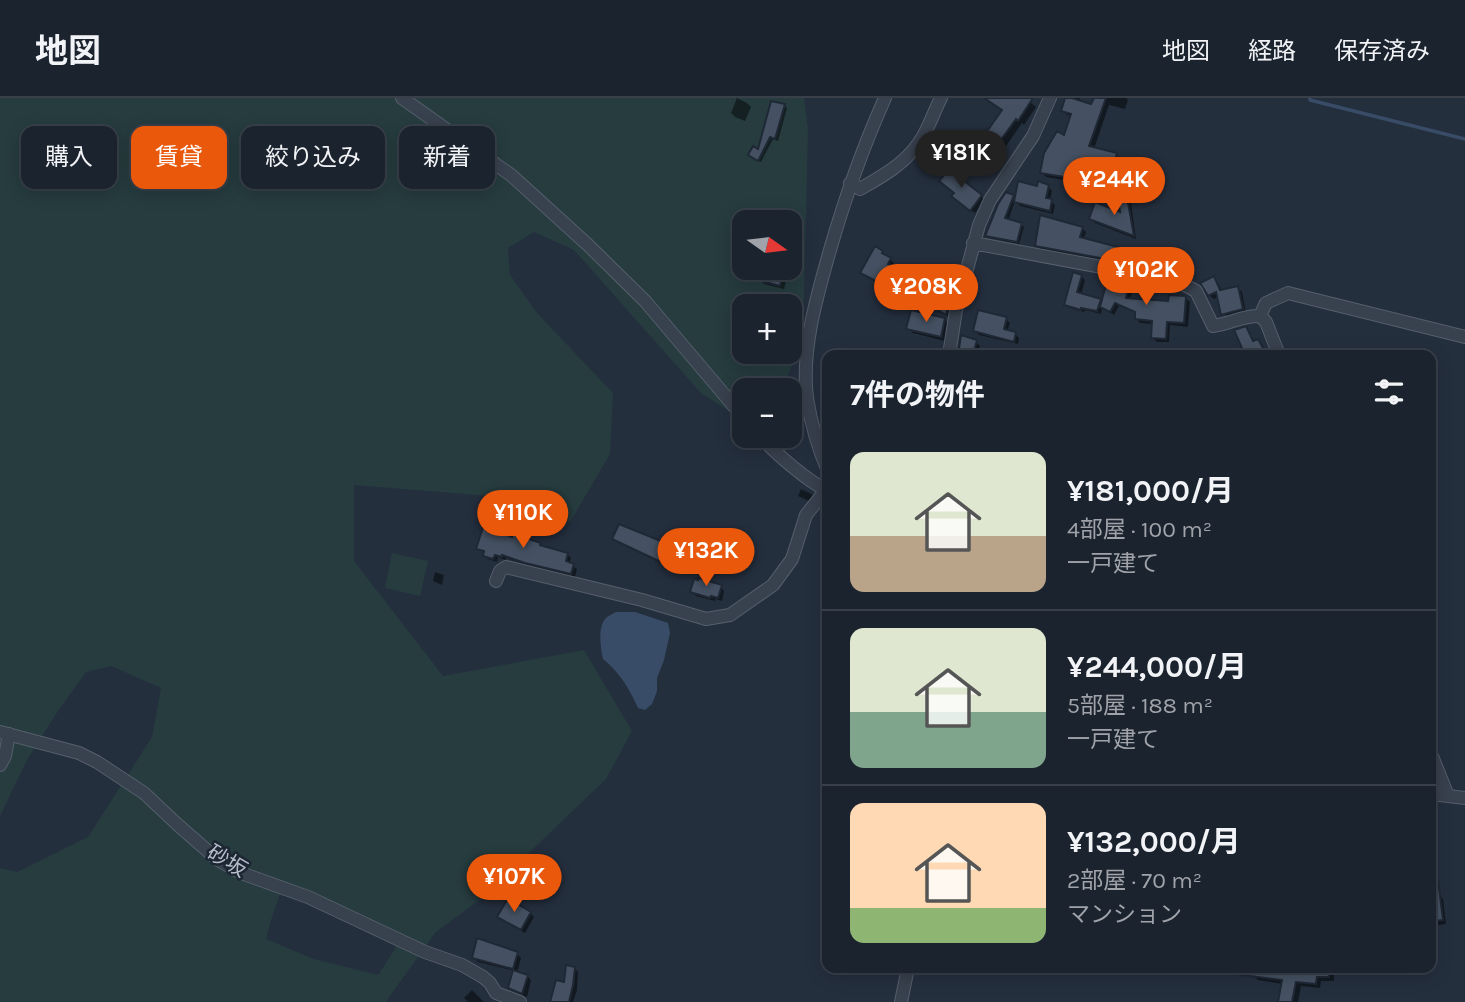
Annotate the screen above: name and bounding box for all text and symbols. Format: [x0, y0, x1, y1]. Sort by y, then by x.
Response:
text: 地図 [35, 32, 101, 70]
text: 地図 [1162, 37, 1210, 65]
text: 経路 [1248, 37, 1296, 65]
text: 保存済み [1334, 37, 1430, 65]
chip: 購入 [21, 126, 117, 189]
chip: 賃貸 [131, 126, 227, 189]
chip: 絞り込み [241, 126, 385, 189]
chip: 新着 [399, 126, 495, 189]
pin: ¥181K [912, 130, 1010, 190]
text: ¥181K [931, 139, 991, 166]
pin: ¥244K [1065, 158, 1163, 217]
text: ¥244K [1079, 166, 1149, 193]
north arrow [732, 210, 802, 280]
map controls [732, 210, 802, 448]
pin: ¥102K [1097, 248, 1195, 307]
text: ¥102K [1113, 256, 1179, 283]
pin: ¥208K [877, 264, 975, 324]
text: ¥208K [890, 273, 962, 300]
button: + [732, 294, 802, 364]
icon: filters [1370, 373, 1408, 411]
text: 7件の物件 [850, 377, 985, 413]
button: − [732, 378, 802, 448]
text: ¥181,000/月 [1067, 473, 1234, 509]
icon: home [906, 480, 990, 564]
pin: ¥110K [474, 490, 572, 550]
text: ¥110K [493, 499, 553, 526]
text: 4部屋 · 100 m² [1067, 516, 1212, 543]
pin: ¥132K [657, 528, 755, 588]
text: ¥132K [674, 537, 738, 564]
text: 一戸建て [1067, 550, 1159, 577]
text: ¥244,000/月 [1067, 649, 1247, 685]
icon: home [906, 656, 990, 740]
text: 5部屋 · 188 m² [1067, 692, 1213, 719]
text: 一戸建て [1067, 726, 1159, 753]
text: ¥132,000/月 [1067, 824, 1241, 860]
icon: home [906, 831, 990, 915]
street label: 砂坂 [203, 840, 251, 882]
pin: ¥107K [465, 854, 563, 914]
text: ¥107K [483, 863, 545, 890]
text: 2部屋 · 70 m² [1067, 867, 1202, 894]
text: マンション [1067, 901, 1182, 928]

